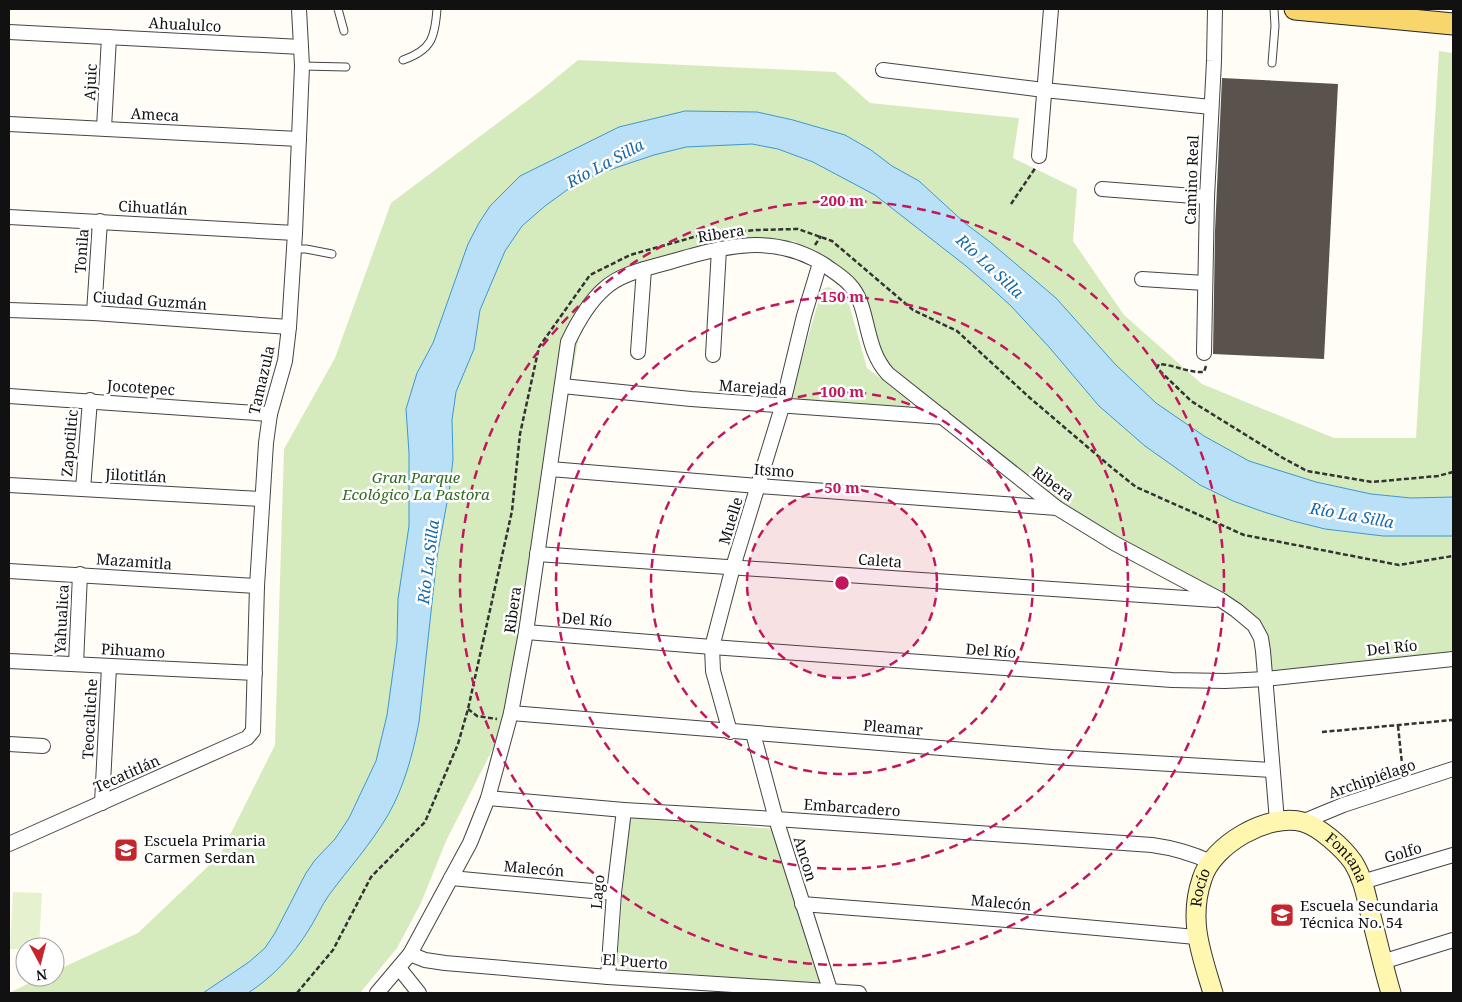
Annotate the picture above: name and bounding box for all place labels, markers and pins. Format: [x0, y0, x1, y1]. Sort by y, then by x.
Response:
centre of rings [833, 574, 851, 592]
place label: Escuela Primaria Carmen Serdan [144, 830, 266, 867]
school or university icon: Escuela Primaria Carmen Serdan [113, 837, 139, 863]
place label: Escuela Secundaria Técnica No. 54 [1300, 895, 1439, 932]
school or university icon: Escuela Secundaria Técnica No. 54 [1269, 902, 1295, 928]

